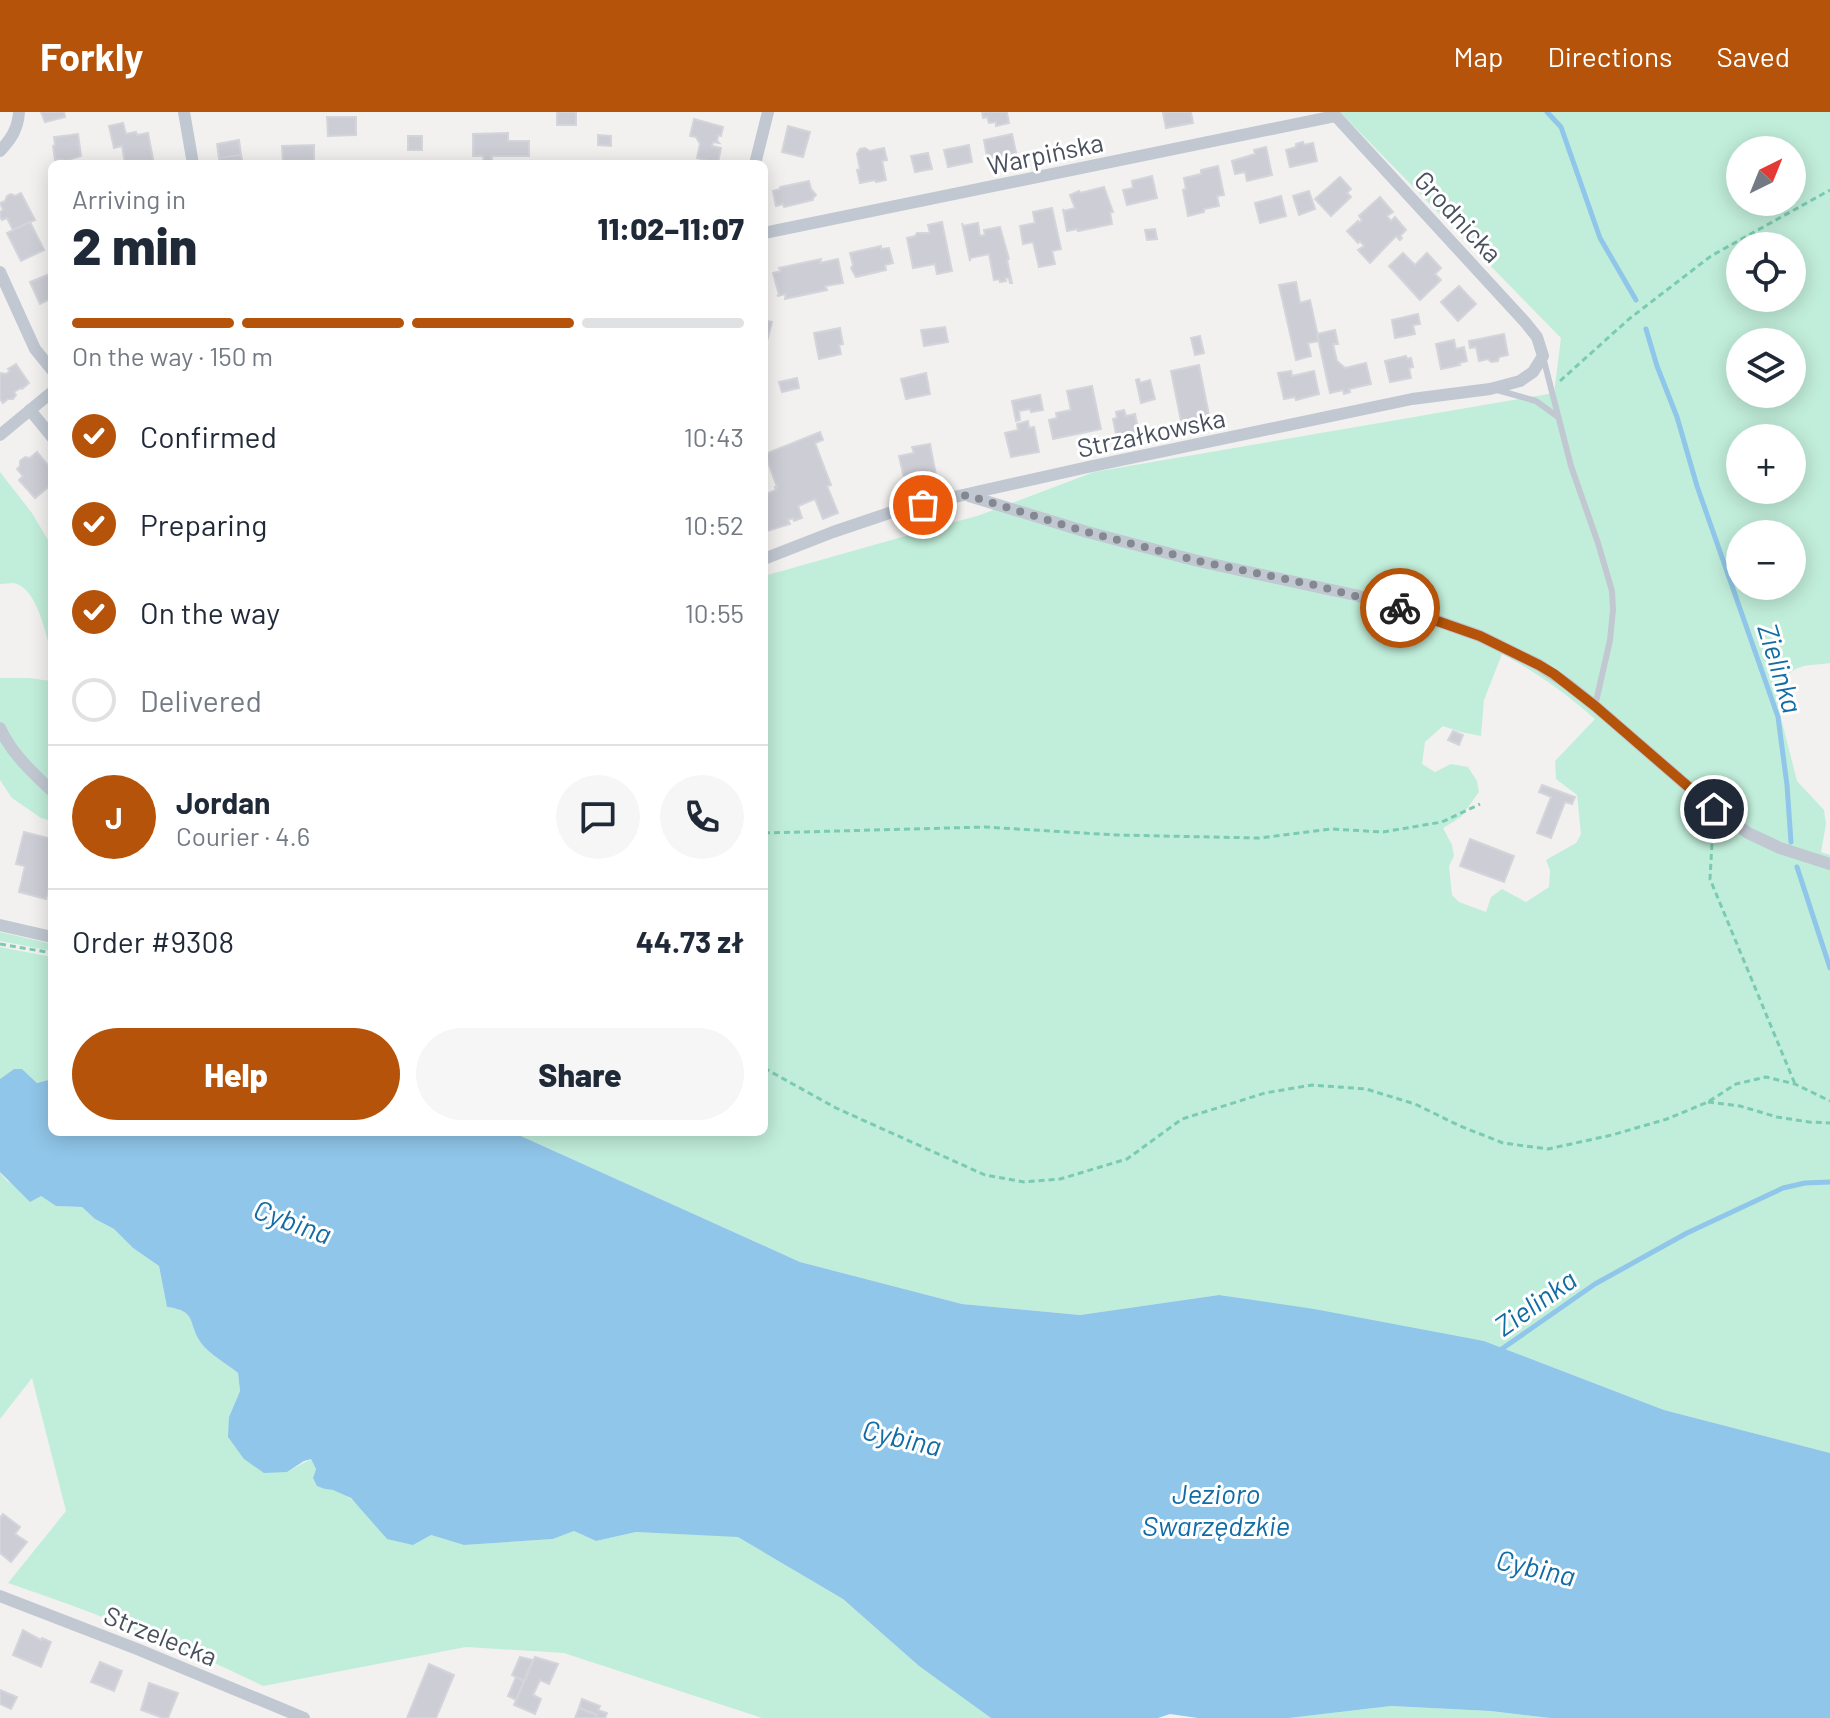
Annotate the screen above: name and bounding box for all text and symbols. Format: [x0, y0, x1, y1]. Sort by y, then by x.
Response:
text: Forkly [40, 33, 143, 79]
text: Map [1454, 39, 1503, 73]
text: Directions [1547, 39, 1673, 73]
text: Saved [1717, 39, 1790, 73]
street label: Warpińska [984, 126, 1106, 180]
north arrow [1726, 136, 1806, 216]
map controls [1726, 136, 1806, 600]
street label: Grodnicka [1409, 164, 1509, 268]
text: Arriving in [72, 183, 186, 214]
text: 11:02–11:07 [597, 210, 744, 246]
text: 2 min [72, 213, 197, 275]
button: locate [1726, 232, 1806, 312]
button: layers [1726, 328, 1806, 408]
text: On the way · 150 m [72, 340, 273, 371]
street label: Strzałkowska [1074, 401, 1228, 463]
icon: check [72, 414, 116, 458]
text: Confirmed [140, 418, 277, 454]
text: 10:43 [684, 421, 744, 452]
button: + [1726, 424, 1806, 504]
pin [889, 471, 957, 539]
icon: bag [901, 483, 945, 527]
icon: check [72, 502, 116, 546]
text: Preparing [140, 506, 267, 542]
text: 10:52 [684, 509, 744, 540]
button: − [1726, 520, 1806, 600]
courier [1360, 568, 1440, 648]
icon: bike [1378, 586, 1422, 630]
icon: check [72, 590, 116, 634]
text: On the way [140, 594, 280, 630]
text: 10:55 [685, 597, 744, 628]
water label: Zielinka [1751, 619, 1811, 717]
text: Delivered [140, 682, 262, 718]
button: chat [556, 775, 640, 859]
button: phone [660, 775, 744, 859]
pin [1680, 775, 1748, 843]
text: Jordan [176, 784, 271, 820]
icon: home [1692, 787, 1736, 831]
text: J [105, 799, 123, 835]
text: Courier · 4.6 [176, 820, 310, 851]
text: Order #9308 [72, 923, 234, 959]
text: 44.73 zł [636, 923, 744, 959]
button: Help [72, 1028, 400, 1120]
button: Share [416, 1028, 744, 1120]
water label: Cybina [249, 1191, 337, 1251]
water label: Zielinka [1488, 1262, 1582, 1342]
water label: Cybina [859, 1411, 945, 1463]
water label: Jezioro Swarzędzkie [1142, 1476, 1290, 1542]
water label: Cybina [1493, 1541, 1579, 1593]
street label: Strzelecka [100, 1598, 222, 1672]

